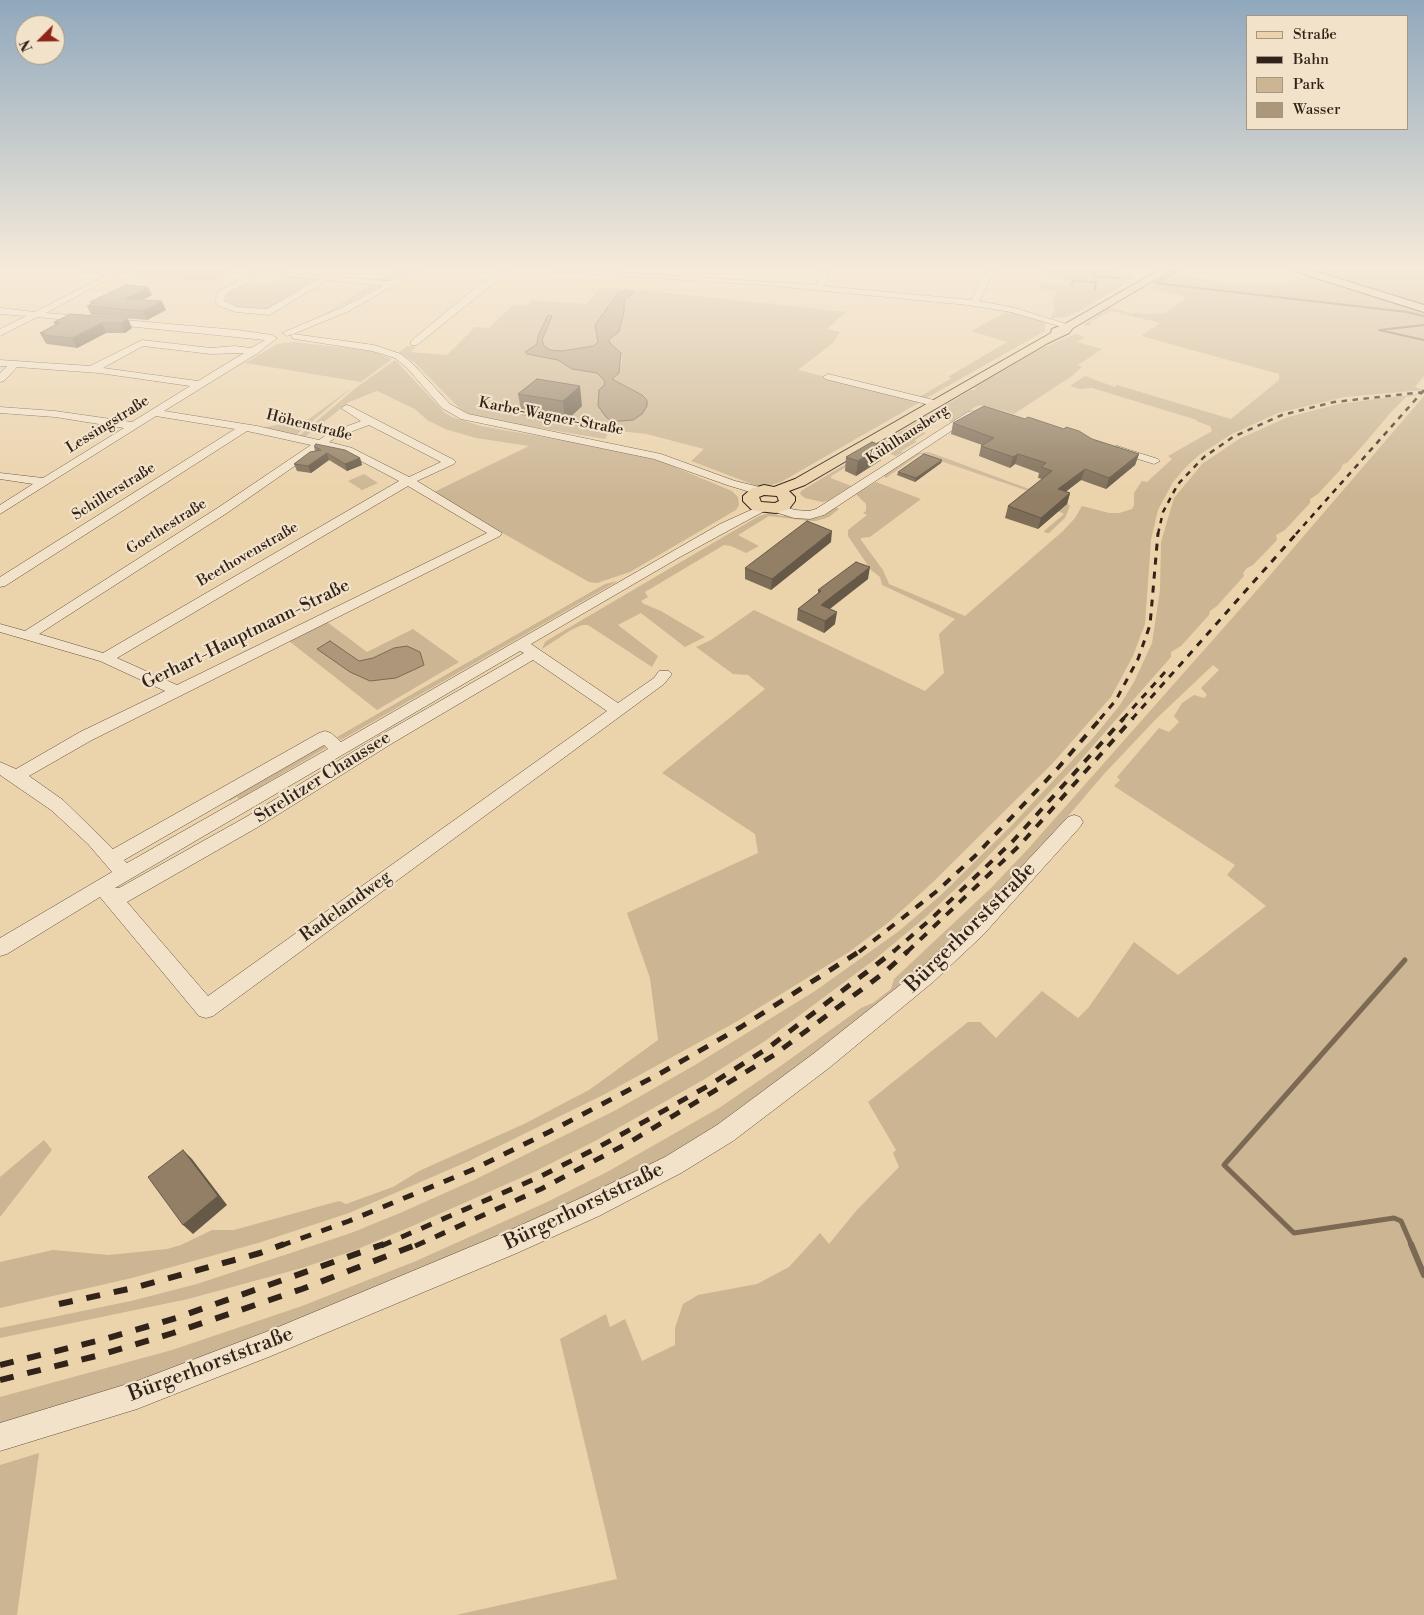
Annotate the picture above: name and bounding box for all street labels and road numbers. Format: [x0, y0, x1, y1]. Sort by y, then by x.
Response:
street label: Lessingstraße [63, 392, 153, 458]
street label: Karbe-Wagner-Straße [477, 394, 625, 440]
street label: Kühlhausberg [863, 402, 953, 468]
street label: Höhenstraße [264, 407, 354, 445]
street label: Schillerstraße [69, 459, 159, 525]
street label: Goethestraße [124, 495, 210, 559]
street label: Beethovenstraße [194, 519, 302, 591]
street label: Gerhart-Hauptmann-Straße [139, 575, 353, 695]
street label: Strelitzer Chaussee [251, 727, 395, 829]
street label: Bürgerhorststraße [900, 857, 1042, 999]
street label: Radelandweg [296, 867, 396, 947]
street label: Bürgerhorststraße [500, 1157, 668, 1257]
street label: Bürgerhorststraße [125, 1322, 297, 1408]

